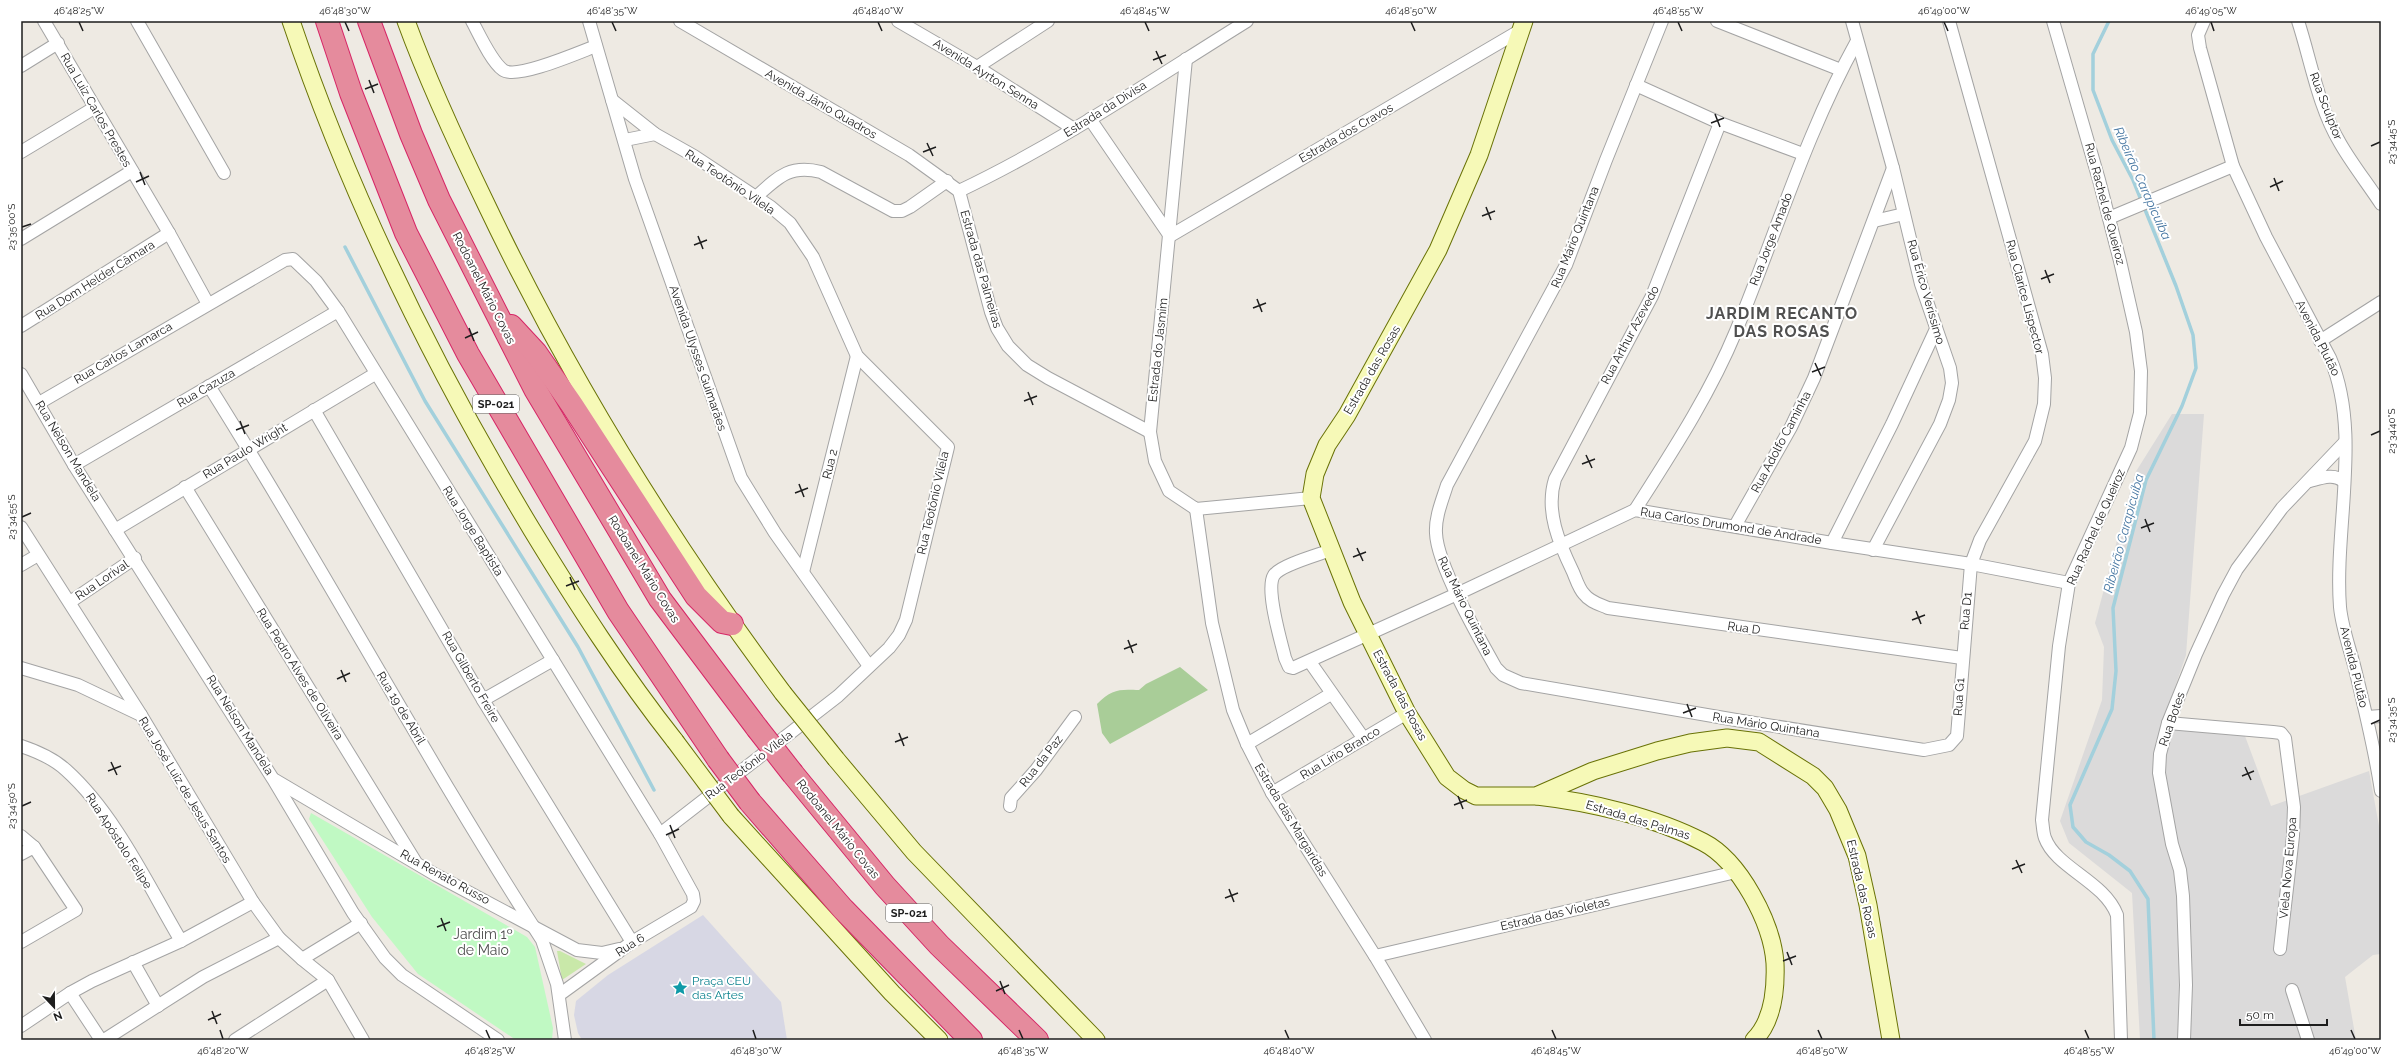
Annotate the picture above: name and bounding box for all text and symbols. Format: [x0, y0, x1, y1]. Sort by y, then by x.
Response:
text: 46°48'25"W [54, 5, 105, 16]
text: 46°48'30"W [319, 5, 371, 16]
text: 46°48'35"W [587, 5, 638, 16]
text: 46°48'40"W [853, 5, 904, 16]
text: 46°48'45"W [1120, 5, 1171, 16]
text: 46°48'50"W [1385, 5, 1437, 16]
text: 46°48'55"W [1653, 5, 1704, 16]
text: 46°49'00"W [1918, 5, 1970, 16]
text: 46°49'05"W [2185, 5, 2237, 16]
street label: Avenida Ayrton Senna [931, 36, 1041, 112]
street label: Rua Luiz Carlos Prestes [58, 50, 135, 170]
street label: Avenida Jânio Quadros [763, 66, 879, 142]
street label: Rua Sculptor [2307, 70, 2346, 143]
street label: Estrada da Divisa [1061, 78, 1149, 140]
street label: Estrada dos Cravos [1296, 100, 1396, 166]
text: 23°34'45"S [2386, 120, 2397, 164]
water label: Ribeirão Carapicuíba [2111, 124, 2174, 242]
street label: Rua Rachel de Queiroz [2082, 142, 2128, 267]
street label: Rua Teotônio Vilela [682, 147, 778, 217]
street label: Rua Mário Quintana [1548, 184, 1602, 290]
street label: Rua Jorge Amado [1747, 191, 1795, 287]
text: 23°35'00"S [6, 204, 17, 250]
street label: Estrada das Palmeiras [957, 208, 1005, 330]
street label: Rodoanel Mário Covas [450, 230, 518, 346]
street label: Rua Dom Helder Câmara [33, 238, 157, 322]
street label: Rua Érico Veríssimo [1904, 238, 1948, 346]
street label: Rua Clarice Lispector [2003, 238, 2047, 356]
street label: Avenida Ulysses Guimarães [666, 283, 730, 433]
street label: Rua Arthur Azevedo [1598, 283, 1662, 387]
street label: Estrada do Jasmim [1146, 297, 1170, 403]
street label: Avenida Plutão [2293, 298, 2343, 378]
district label: JARDIM RECANTO DAS ROSAS [1706, 304, 1858, 341]
street label: Rua Carlos Lamarca [71, 319, 175, 387]
street label: Estrada das Rosas [1341, 323, 1403, 417]
street label: Rua Cazuza [174, 366, 238, 410]
street label: Rua Adolfo Caminha [1748, 389, 1814, 495]
road number: SP-021 [473, 395, 519, 413]
street label: Rua Nelson Mandela [32, 398, 104, 504]
text: 23°34'40"S [2386, 408, 2397, 454]
street label: Rua Paulo Wright [200, 420, 290, 482]
street label: Rua 2 [819, 447, 841, 481]
street label: Rua Teotônio Vilela [914, 450, 952, 556]
street label: Rua Rachel de Queiroz [2064, 467, 2128, 587]
water label: Ribeirão Carapicuíba [2100, 472, 2147, 594]
street label: Rua Jorge Baptista [440, 483, 506, 579]
text: 23°34'55"S [6, 494, 17, 540]
street label: Rua Carlos Drumond de Andrade [1639, 505, 1823, 547]
street label: Rodoanel Mário Covas [605, 513, 683, 625]
street label: Rua Mário Quintana [1435, 554, 1495, 658]
street label: Rua Lorival [73, 557, 132, 603]
street label: Rua D1 [1957, 591, 1975, 631]
street label: Rua Pedro Alves de Oliveira [254, 606, 346, 742]
street label: Rua D [1727, 619, 1762, 637]
street label: Avenida Plutão [2337, 625, 2371, 709]
street label: Rua Gilberto Freire [439, 629, 503, 725]
street label: Estrada das Rosas [1370, 647, 1430, 743]
street label: Rua 19 de Abril [374, 669, 429, 748]
street label: Rua Nelson Mandela [204, 672, 276, 778]
street label: Rua G1 [1951, 677, 1967, 717]
street label: Rua Botes [2156, 690, 2188, 748]
text: 23°34'35"S [2386, 697, 2397, 743]
street label: Rua Mário Quintana [1711, 710, 1821, 740]
street label: Rua José Luiz de Jesus Santos [136, 714, 234, 866]
street label: Rua Lírio Branco [1298, 724, 1382, 782]
street label: Rua Teotônio Vilela [703, 728, 795, 802]
street label: Rua da Paz [1017, 732, 1065, 789]
street label: Estrada das Margaridas [1252, 761, 1330, 879]
street label: Rodoanel Mário Covas [794, 777, 882, 882]
text: 23°34'50"S [6, 783, 17, 829]
street label: Rua Apóstolo Felipe [83, 791, 155, 891]
street label: Estrada das Palmas [1584, 797, 1692, 843]
street label: Viela Nova Europa [2277, 817, 2299, 919]
street label: Estrada das Rosas [1844, 838, 1880, 940]
street label: Rua Renato Russo [398, 847, 492, 907]
street label: Estrada das Violetas [1499, 895, 1611, 933]
road number: SP-021 [886, 904, 932, 922]
district label: Jardim 1º de Maio [453, 926, 513, 958]
street label: Rua 6 [613, 930, 647, 960]
place label: Praça CEU das Artes [692, 974, 751, 1002]
place icon: Praça CEU das Artes [671, 979, 689, 997]
north arrow [34, 987, 74, 1027]
scale bar [2240, 1001, 2327, 1027]
text: N [51, 1008, 64, 1023]
text: 50 m [2246, 1008, 2274, 1022]
text: 46°48'20"W [197, 1045, 249, 1056]
text: 46°48'25"W [465, 1045, 516, 1056]
text: 46°48'30"W [730, 1045, 782, 1056]
text: 46°48'35"W [998, 1045, 1049, 1056]
text: 46°48'40"W [1264, 1045, 1315, 1056]
text: 46°48'45"W [1531, 1045, 1582, 1056]
text: 46°48'50"W [1796, 1045, 1848, 1056]
text: 46°48'55"W [2064, 1045, 2115, 1056]
text: 46°49'00"W [2329, 1045, 2381, 1056]

